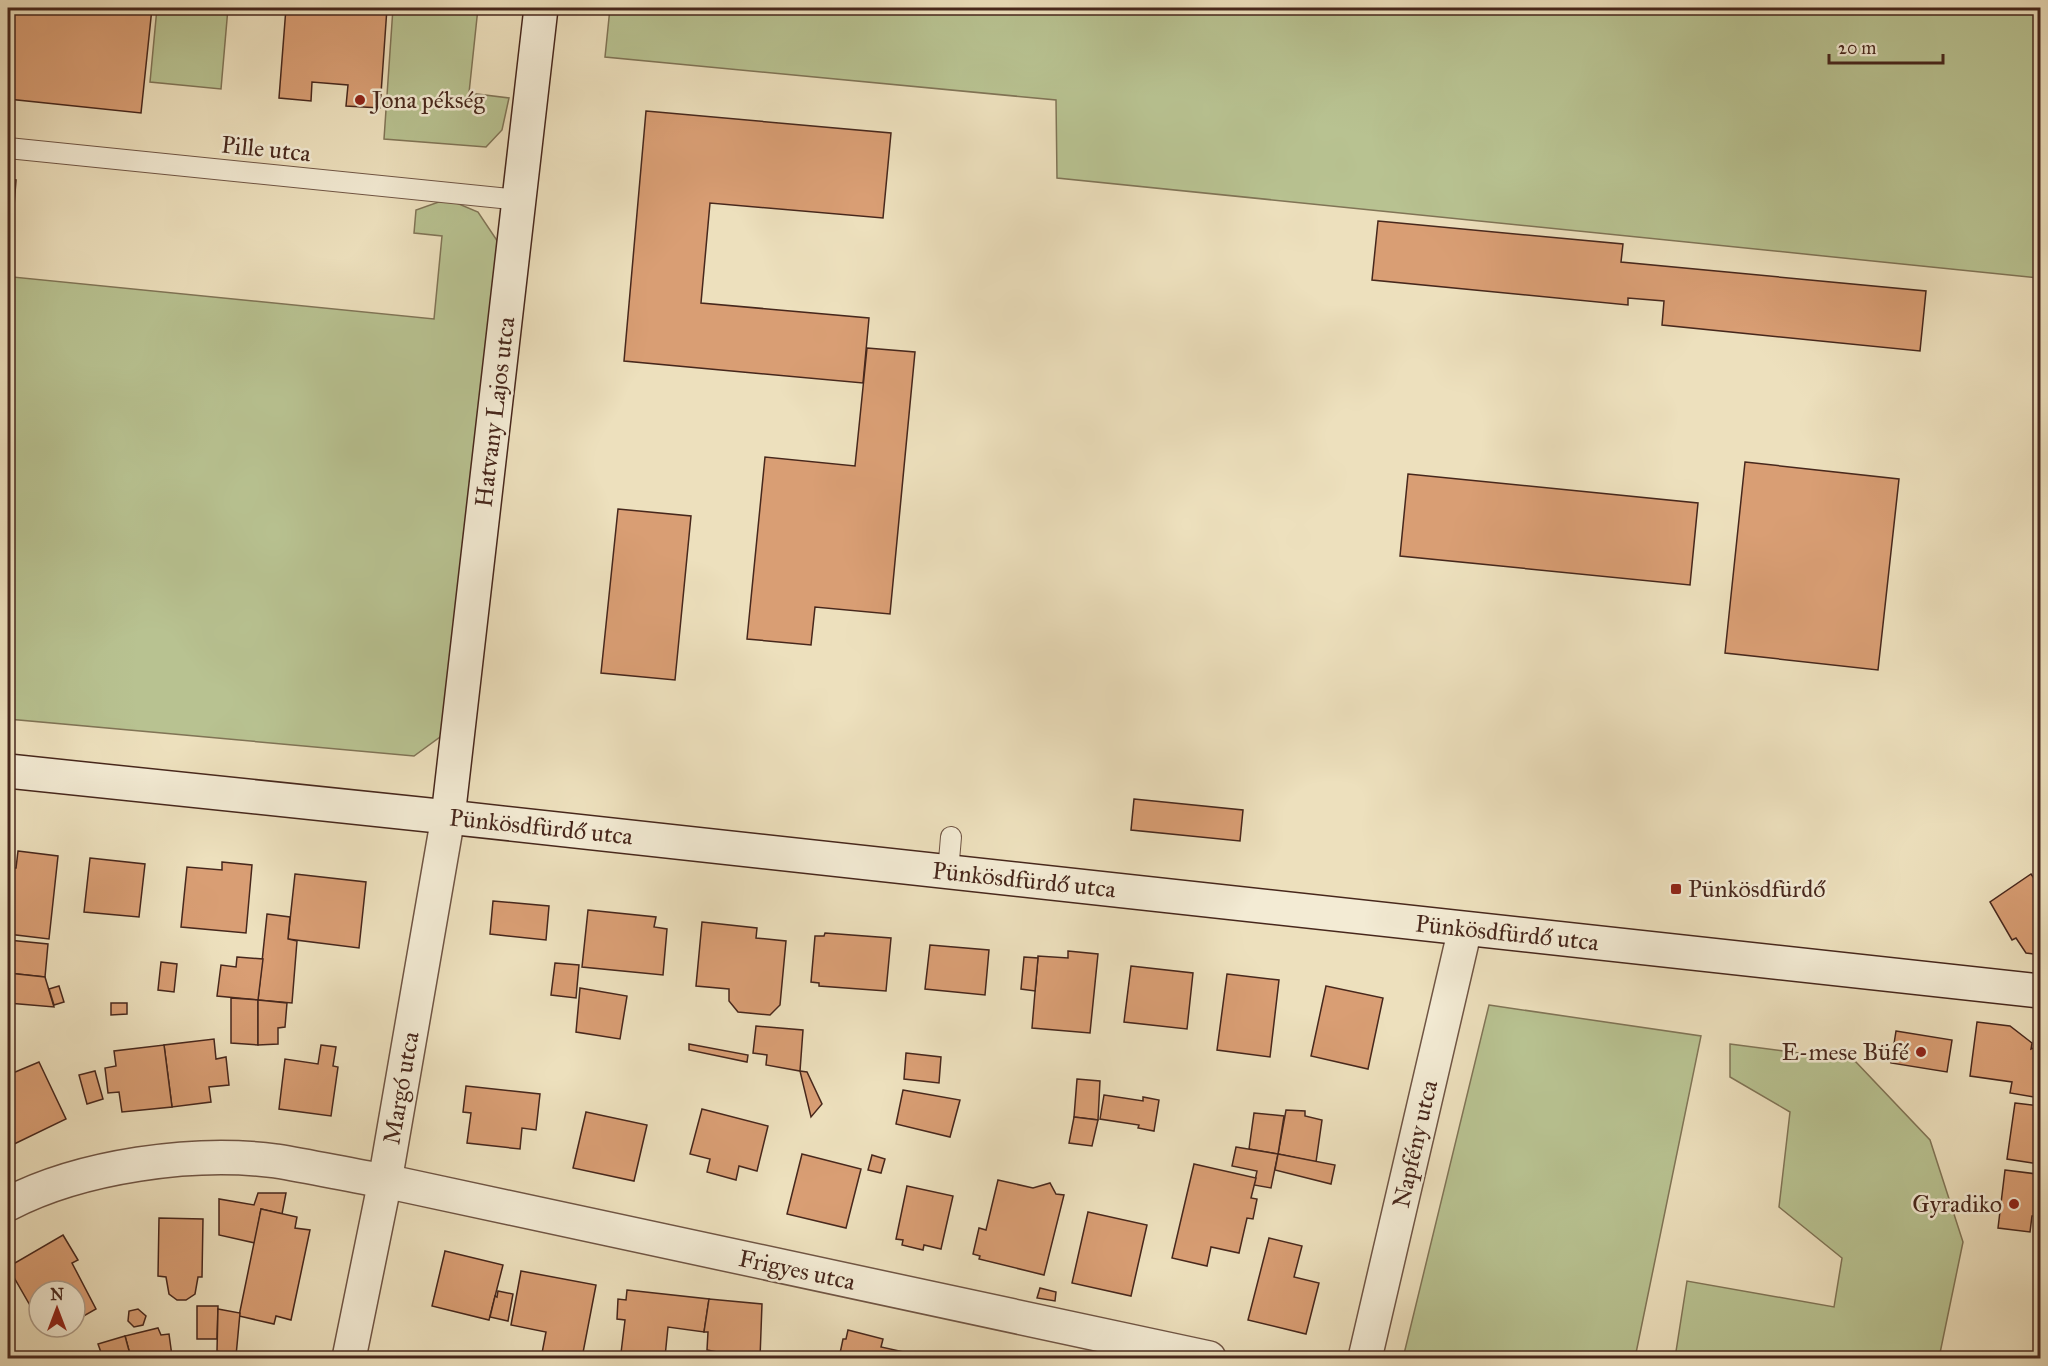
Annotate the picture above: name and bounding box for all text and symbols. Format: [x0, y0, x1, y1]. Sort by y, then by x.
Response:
scale bar [1829, 27, 1943, 65]
text: 20 m [1838, 37, 1876, 59]
place label: Jona pékség [369, 85, 486, 115]
marker: Jona pékség [353, 93, 367, 107]
street label: Pille utca [220, 129, 313, 169]
street label: Hatvany Lajos utca [468, 314, 522, 509]
street label: Pünkösdfürdő utca [448, 802, 635, 852]
street label: Pünkösdfürdő utca [931, 855, 1118, 905]
place label: Pünkösdfürdő [1688, 874, 1826, 904]
marker: Pünkösdfürdő [1669, 882, 1683, 896]
street label: Pünkösdfürdő utca [1414, 908, 1601, 958]
street label: Margó utca [376, 1028, 426, 1147]
place label: E-mese Büfé [1781, 1037, 1909, 1067]
marker: E-mese Büfé [1914, 1045, 1928, 1059]
street label: Napfény utca [1386, 1076, 1444, 1211]
place label: Gyradiko [1912, 1189, 2002, 1219]
marker: Gyradiko [2007, 1197, 2021, 1211]
street label: Frigyes utca [736, 1243, 859, 1297]
north arrow [27, 1279, 87, 1339]
text: N [50, 1285, 64, 1304]

